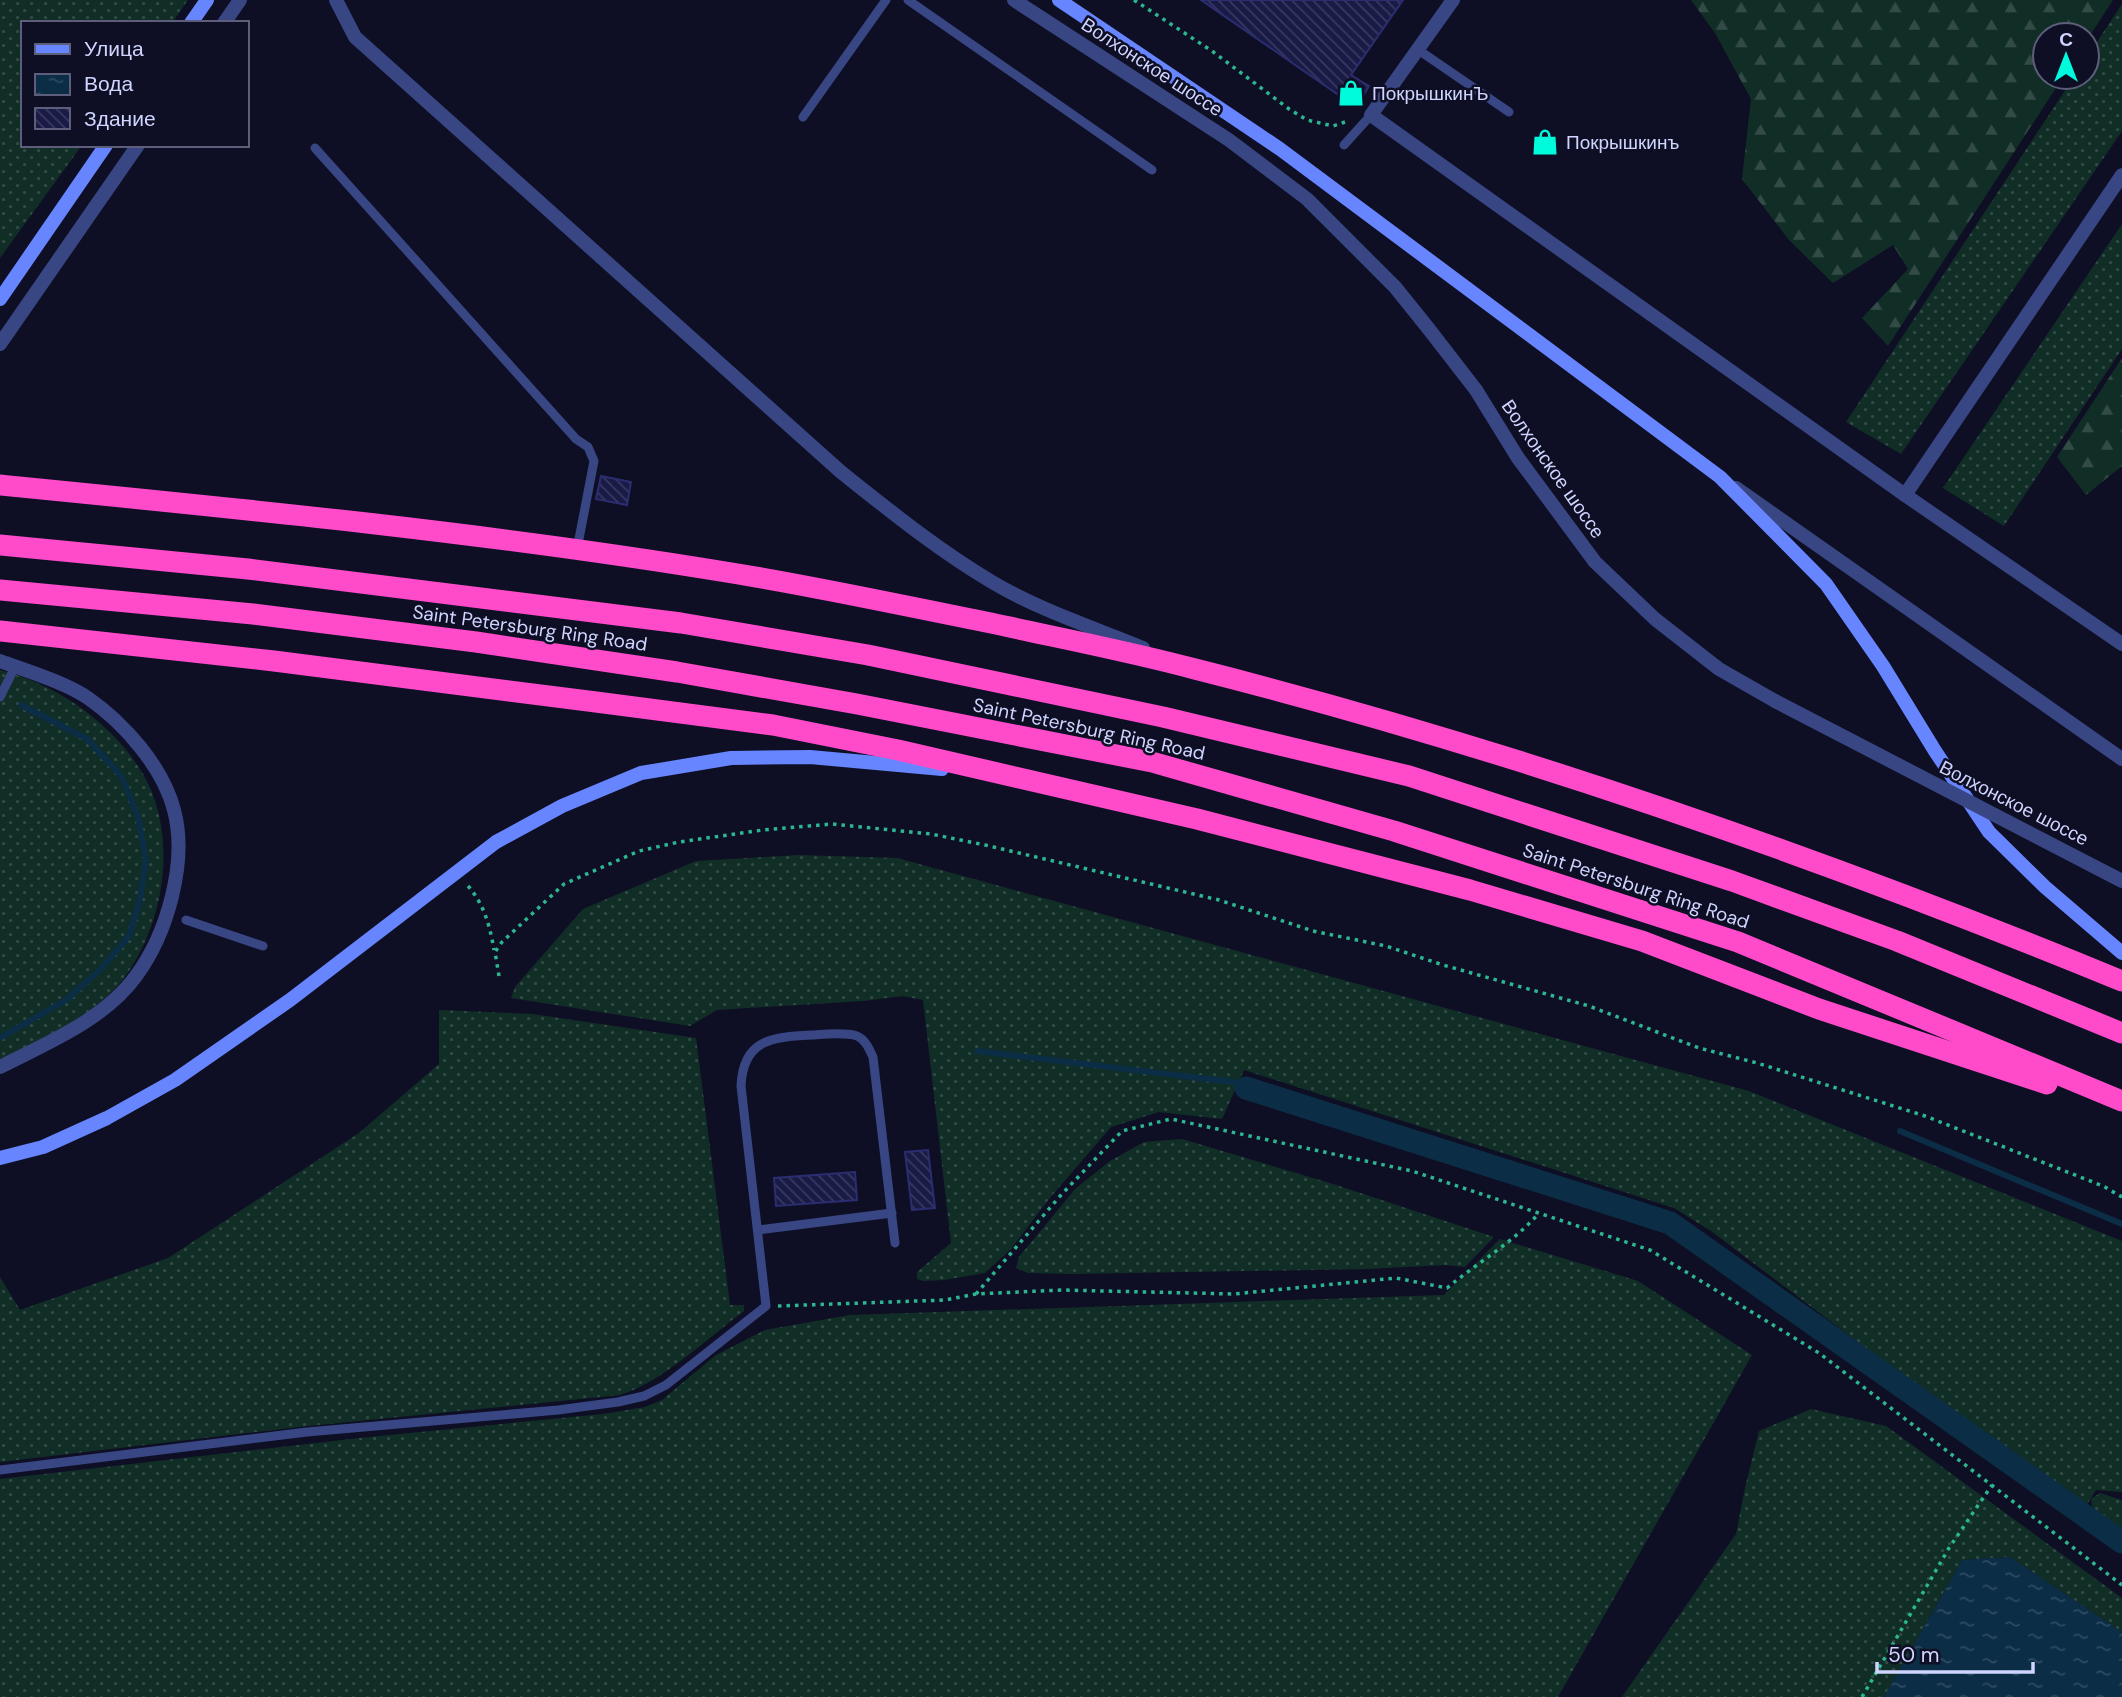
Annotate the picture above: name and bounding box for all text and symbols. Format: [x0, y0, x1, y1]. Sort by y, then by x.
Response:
street label: Волхонское шоссе [1076, 12, 1228, 122]
legend [21, 21, 248, 147]
north arrow [2031, 21, 2101, 91]
text: С [2059, 27, 2073, 52]
text: Улица [84, 35, 144, 63]
text: Вода [84, 70, 133, 98]
shop icon: ПокрышкинЪ [1336, 78, 1366, 108]
place label: ПокрышкинЪ [1372, 81, 1488, 106]
text: Здание [84, 105, 156, 133]
shop icon: Покрышкинъ [1530, 127, 1560, 157]
place label: Покрышкинъ [1566, 130, 1679, 155]
street label: Волхонское шоссе [1496, 395, 1610, 543]
street label: Saint Petersburg Ring Road [411, 599, 649, 657]
street label: Saint Petersburg Ring Road [971, 692, 1207, 766]
street label: Волхонское шоссе [1935, 755, 2093, 851]
street label: Saint Petersburg Ring Road [1520, 838, 1752, 934]
scale bar [1877, 1630, 2033, 1674]
text: 50 m [1888, 1641, 1939, 1669]

